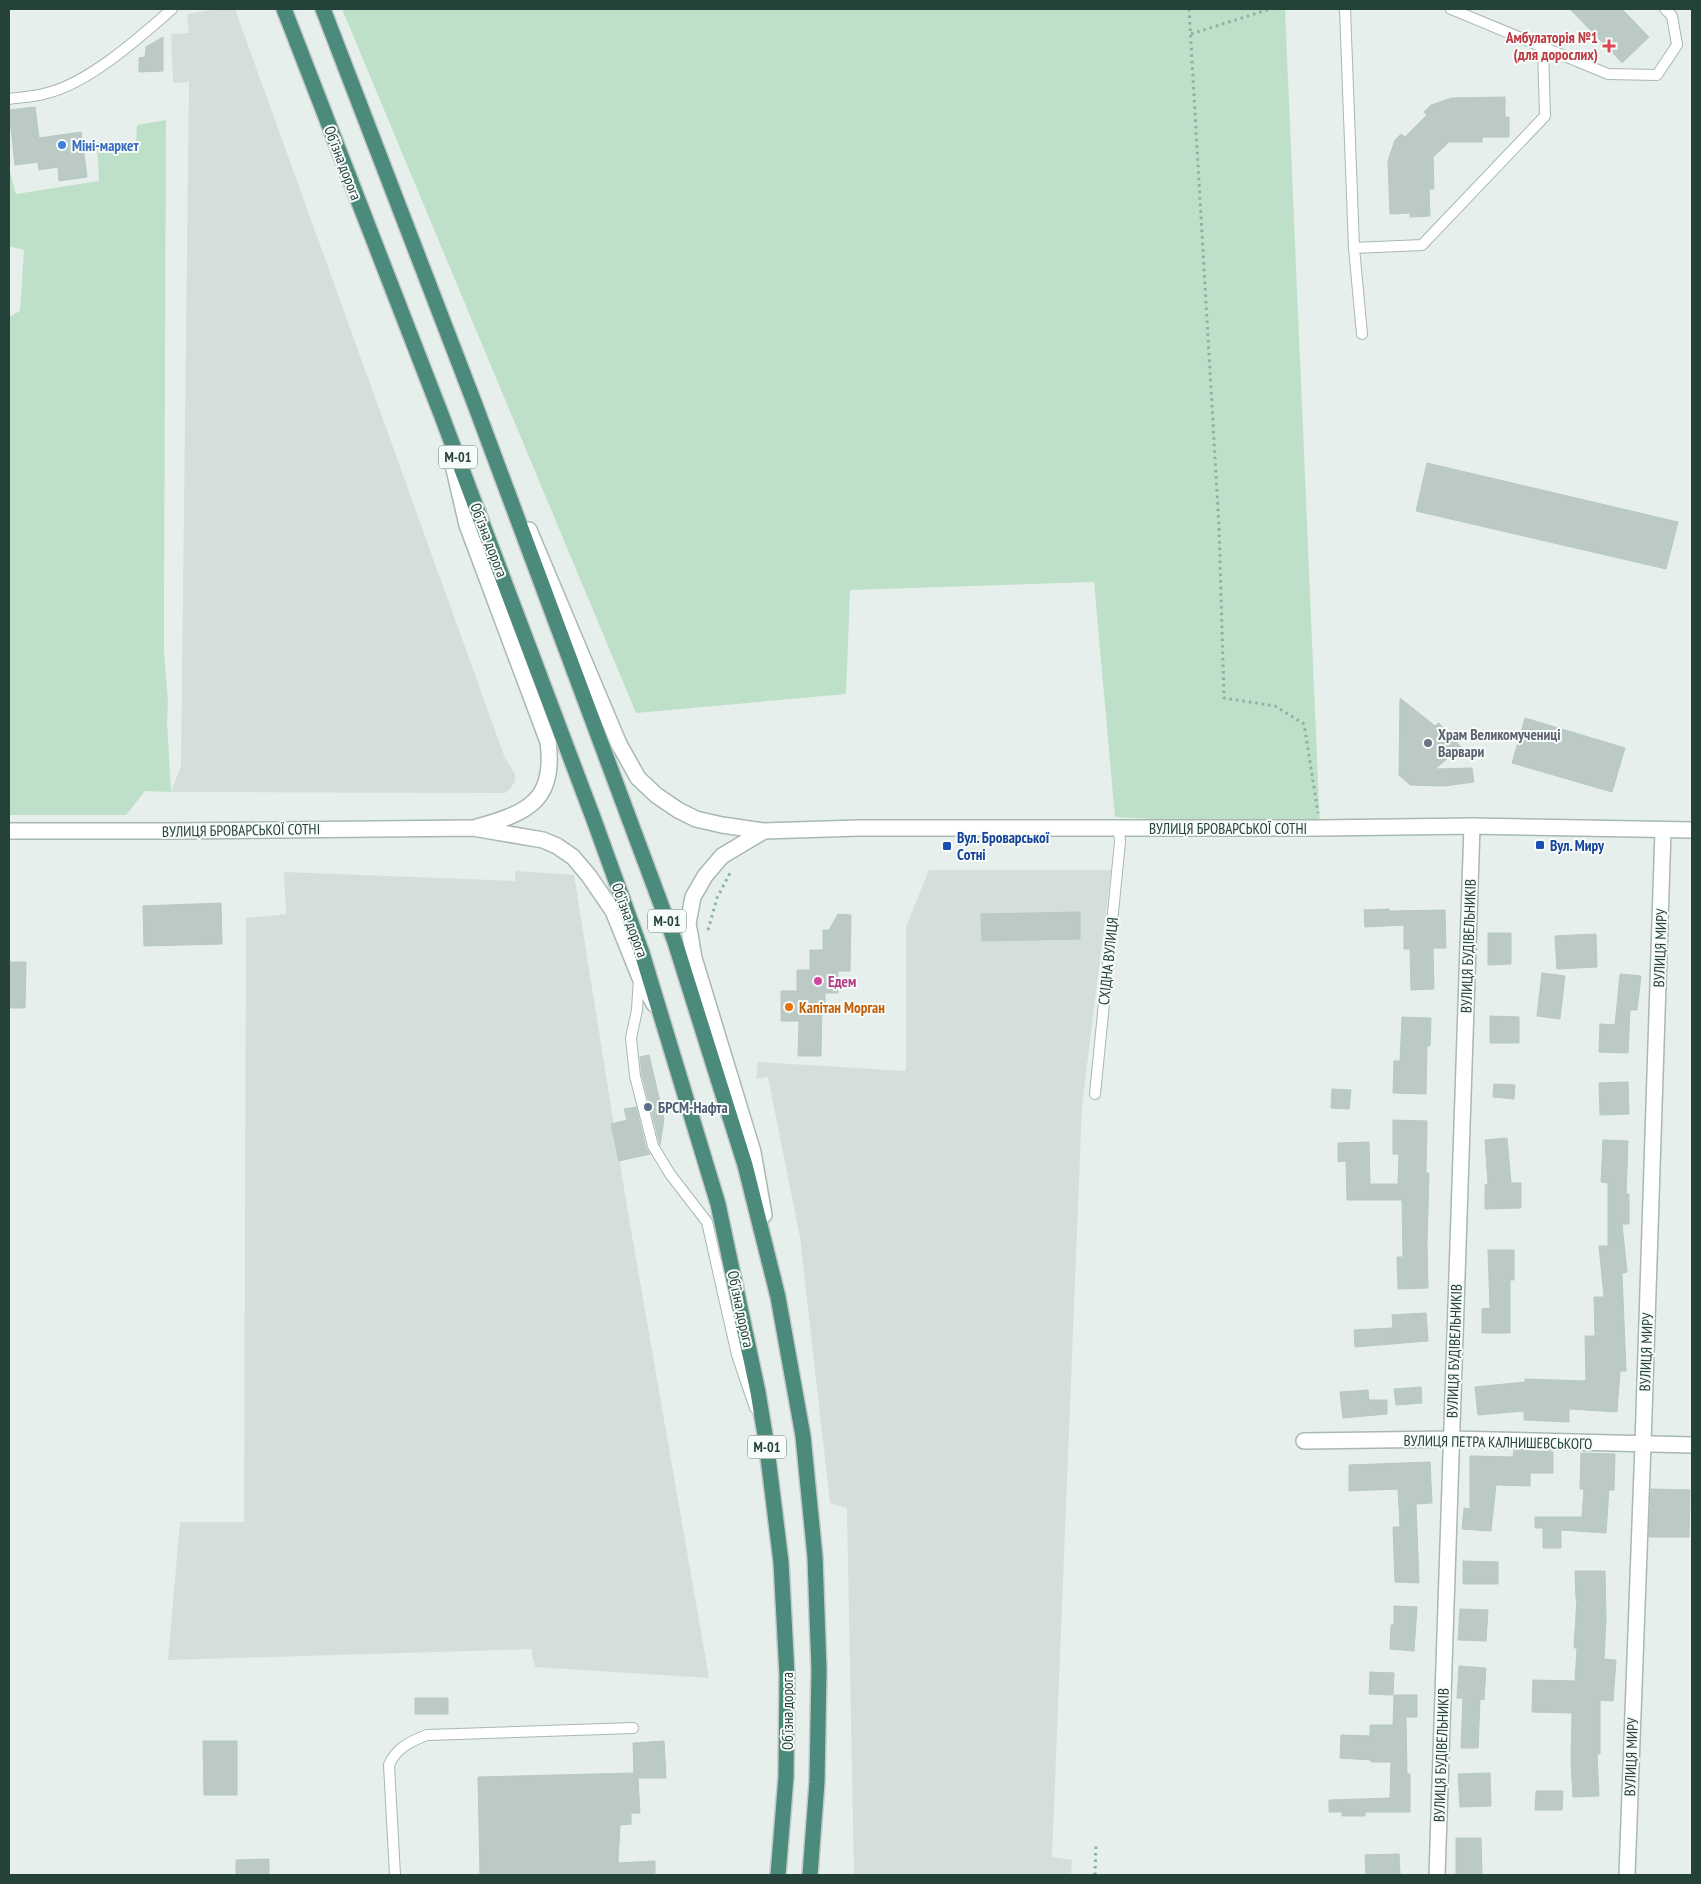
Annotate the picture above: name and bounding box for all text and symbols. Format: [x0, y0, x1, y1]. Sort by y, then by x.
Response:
place label: Амбулаторія №1 (для дорослих) [1505, 28, 1598, 64]
marker: Амбулаторія №1 (для дорослих) [1602, 39, 1616, 53]
street label: Обʼїзна дорога [320, 123, 366, 203]
place label: Міні-маркет [72, 136, 139, 155]
marker: Міні-маркет [56, 139, 68, 151]
road number: М-01 [439, 446, 477, 468]
street label: Обʼїзна дорога [466, 500, 512, 580]
place label: Храм Великомучениці Варвари [1438, 725, 1561, 761]
marker: Храм Великомучениці Варвари [1422, 737, 1434, 749]
street label: ВУЛИЦЯ БРОВАРСЬКОЇ СОТНІ [162, 819, 320, 841]
street label: ВУЛИЦЯ БРОВАРСЬКОЇ СОТНІ [1149, 819, 1307, 838]
place label: Вул. Броварської Cотні [957, 828, 1050, 864]
place label: Вул. Миру [1550, 836, 1605, 855]
marker: Вул. Миру [1534, 839, 1546, 851]
marker: Вул. Броварської Cотні [941, 840, 953, 852]
street label: ВУЛИЦЯ БУДІВЕЛЬНИКІВ [1456, 879, 1480, 1013]
street label: Обʼїзна дорога [608, 880, 652, 960]
street label: ВУЛИЦЯ МИРУ [1649, 908, 1671, 988]
road number: М-01 [648, 909, 686, 932]
street label: СХІДНА ВУЛИЦЯ [1094, 916, 1122, 1006]
place label: Едем [828, 972, 856, 991]
marker: Едем [812, 975, 824, 987]
place label: Капітан Морган [799, 998, 885, 1017]
marker: Капітан Морган [783, 1001, 795, 1013]
place label: БРСМ-Нафта [658, 1098, 728, 1117]
marker: БРСМ-Нафта [642, 1101, 654, 1113]
street label: Обʼїзна дорога [724, 1269, 758, 1349]
street label: ВУЛИЦЯ БУДІВЕЛЬНИКІВ [1442, 1284, 1466, 1418]
street label: ВУЛИЦЯ МИРУ [1635, 1312, 1657, 1392]
street label: ВУЛИЦЯ ПЕТРА КАЛНИШЕВСЬКОГО [1403, 1431, 1593, 1453]
road number: М-01 [748, 1435, 786, 1458]
street label: Обʼїзна дорога [778, 1672, 797, 1750]
street label: ВУЛИЦЯ БУДІВЕЛЬНИКІВ [1429, 1688, 1453, 1822]
street label: ВУЛИЦЯ МИРУ [1620, 1717, 1642, 1797]

